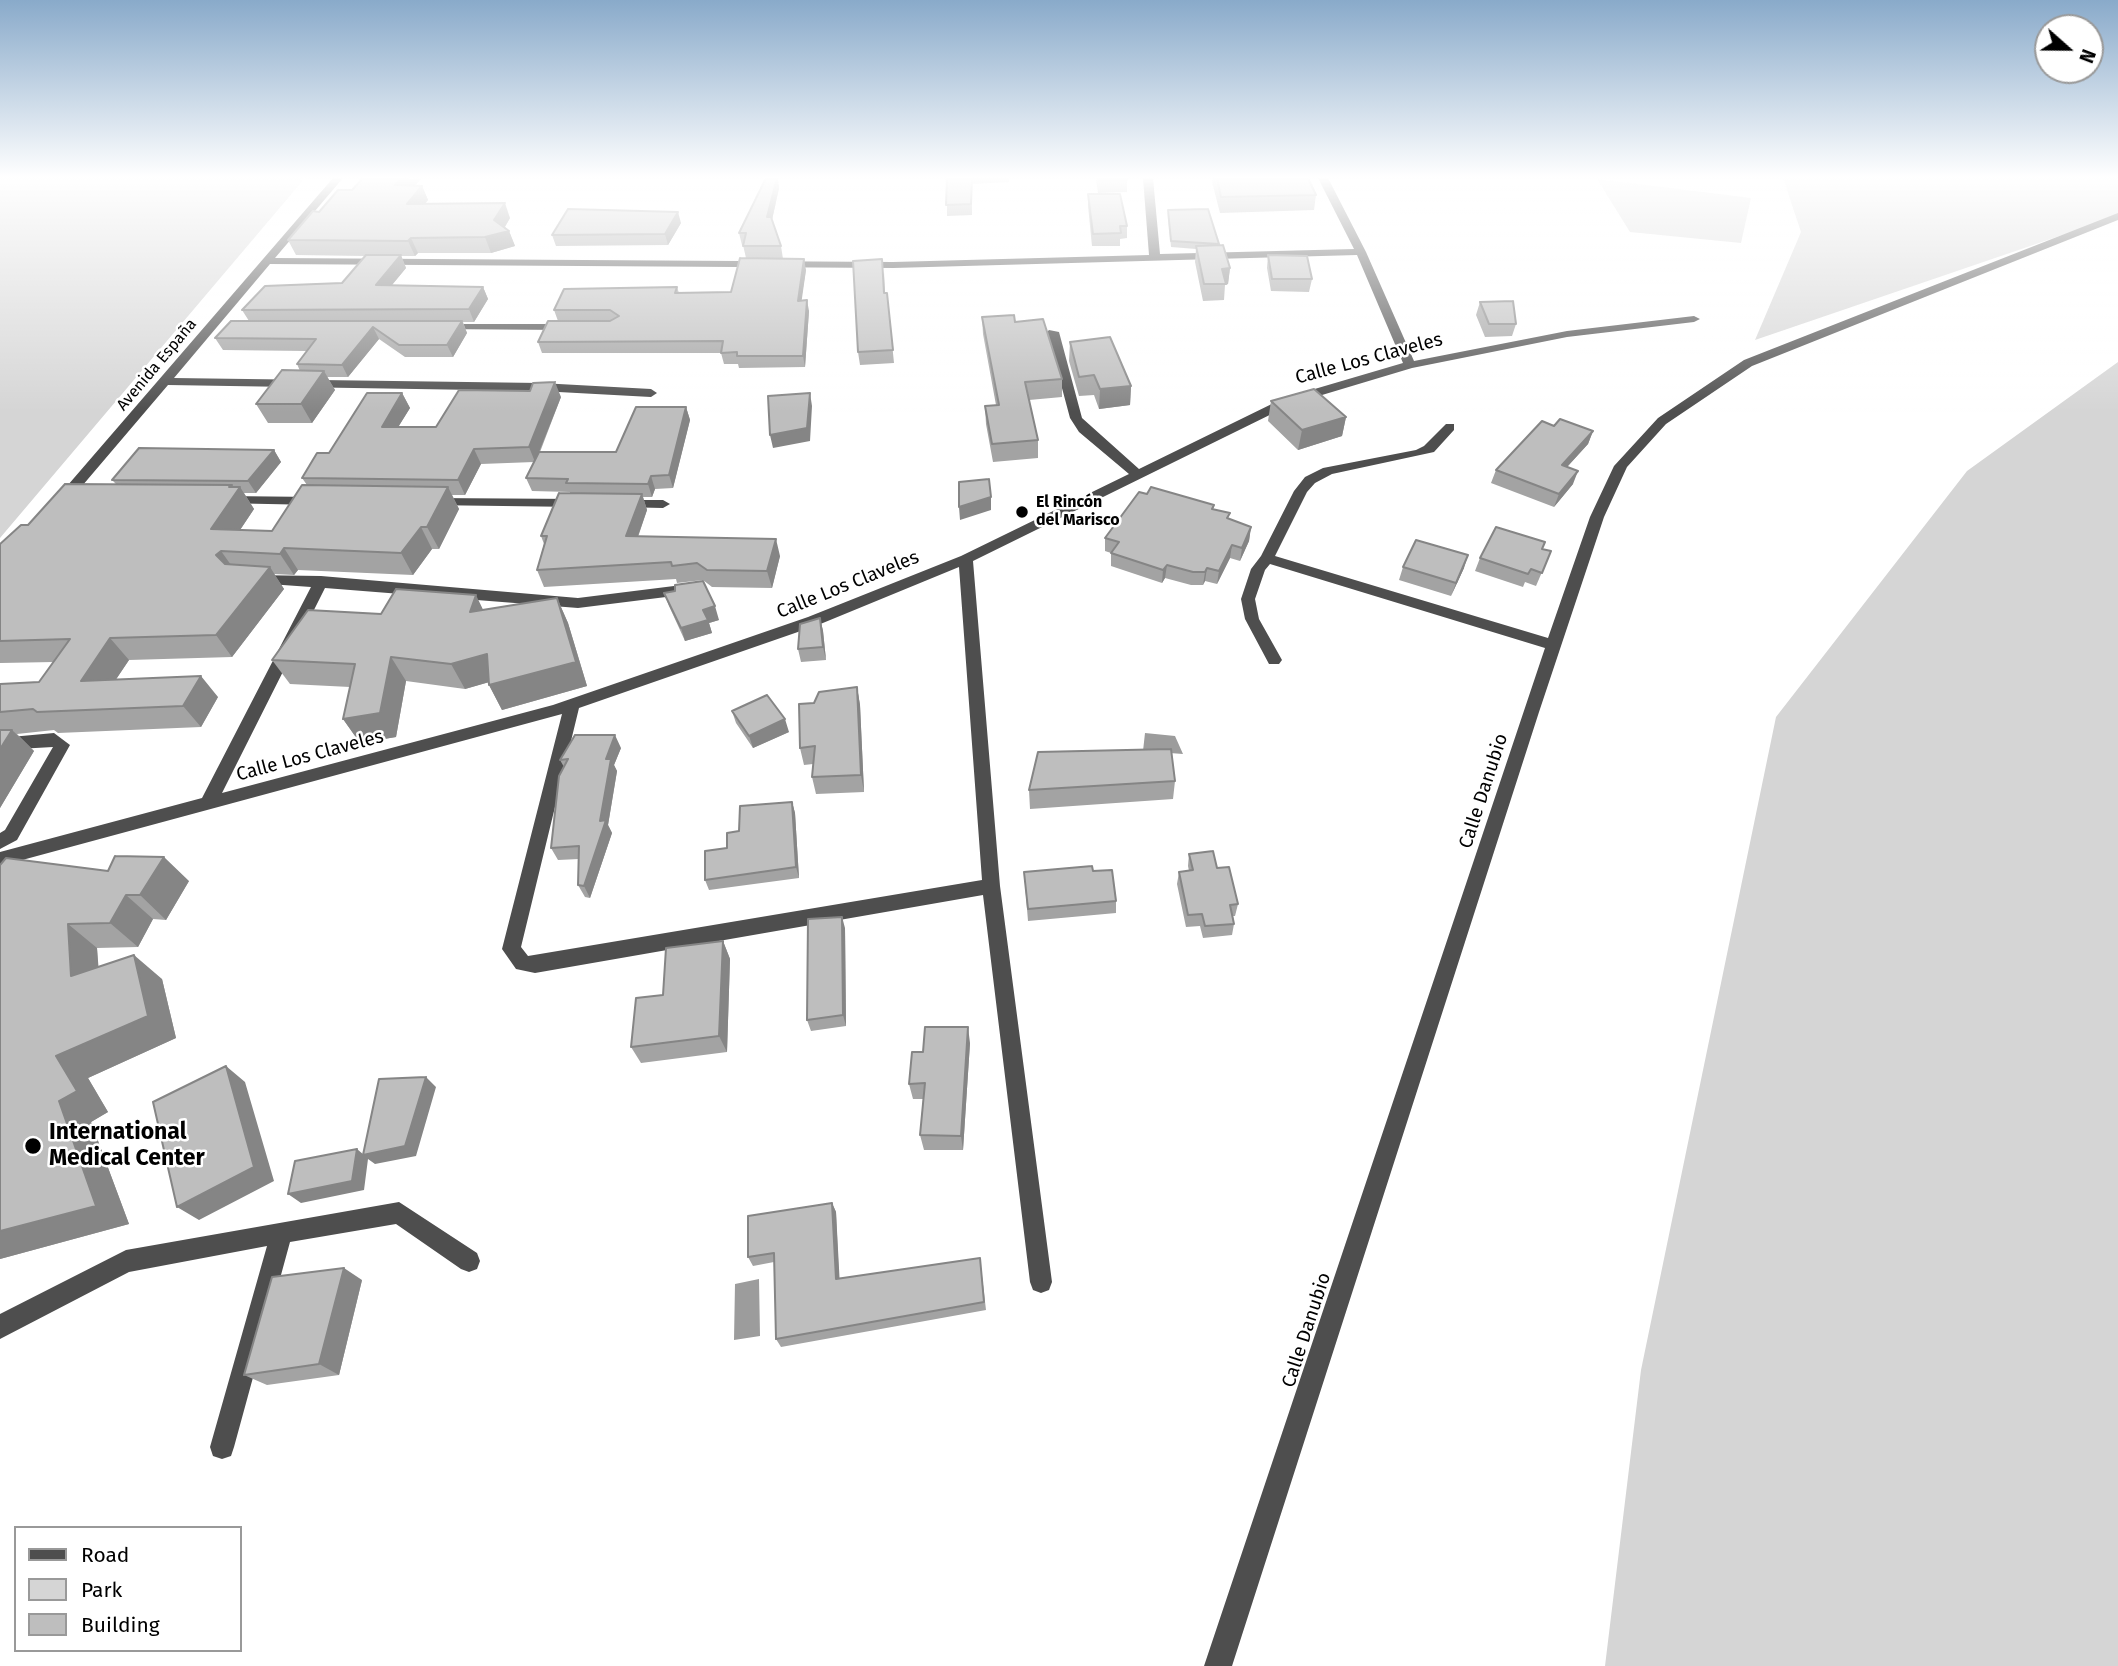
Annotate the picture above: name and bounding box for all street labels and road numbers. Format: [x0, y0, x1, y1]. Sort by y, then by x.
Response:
street label: Avenida España [113, 315, 201, 415]
street label: Calle Los Claveles [1293, 328, 1445, 390]
street label: Calle Los Claveles [774, 546, 922, 624]
street label: Calle Los Claveles [234, 725, 386, 787]
street label: Calle Danubio [1455, 731, 1513, 851]
street label: Calle Danubio [1278, 1270, 1336, 1390]

